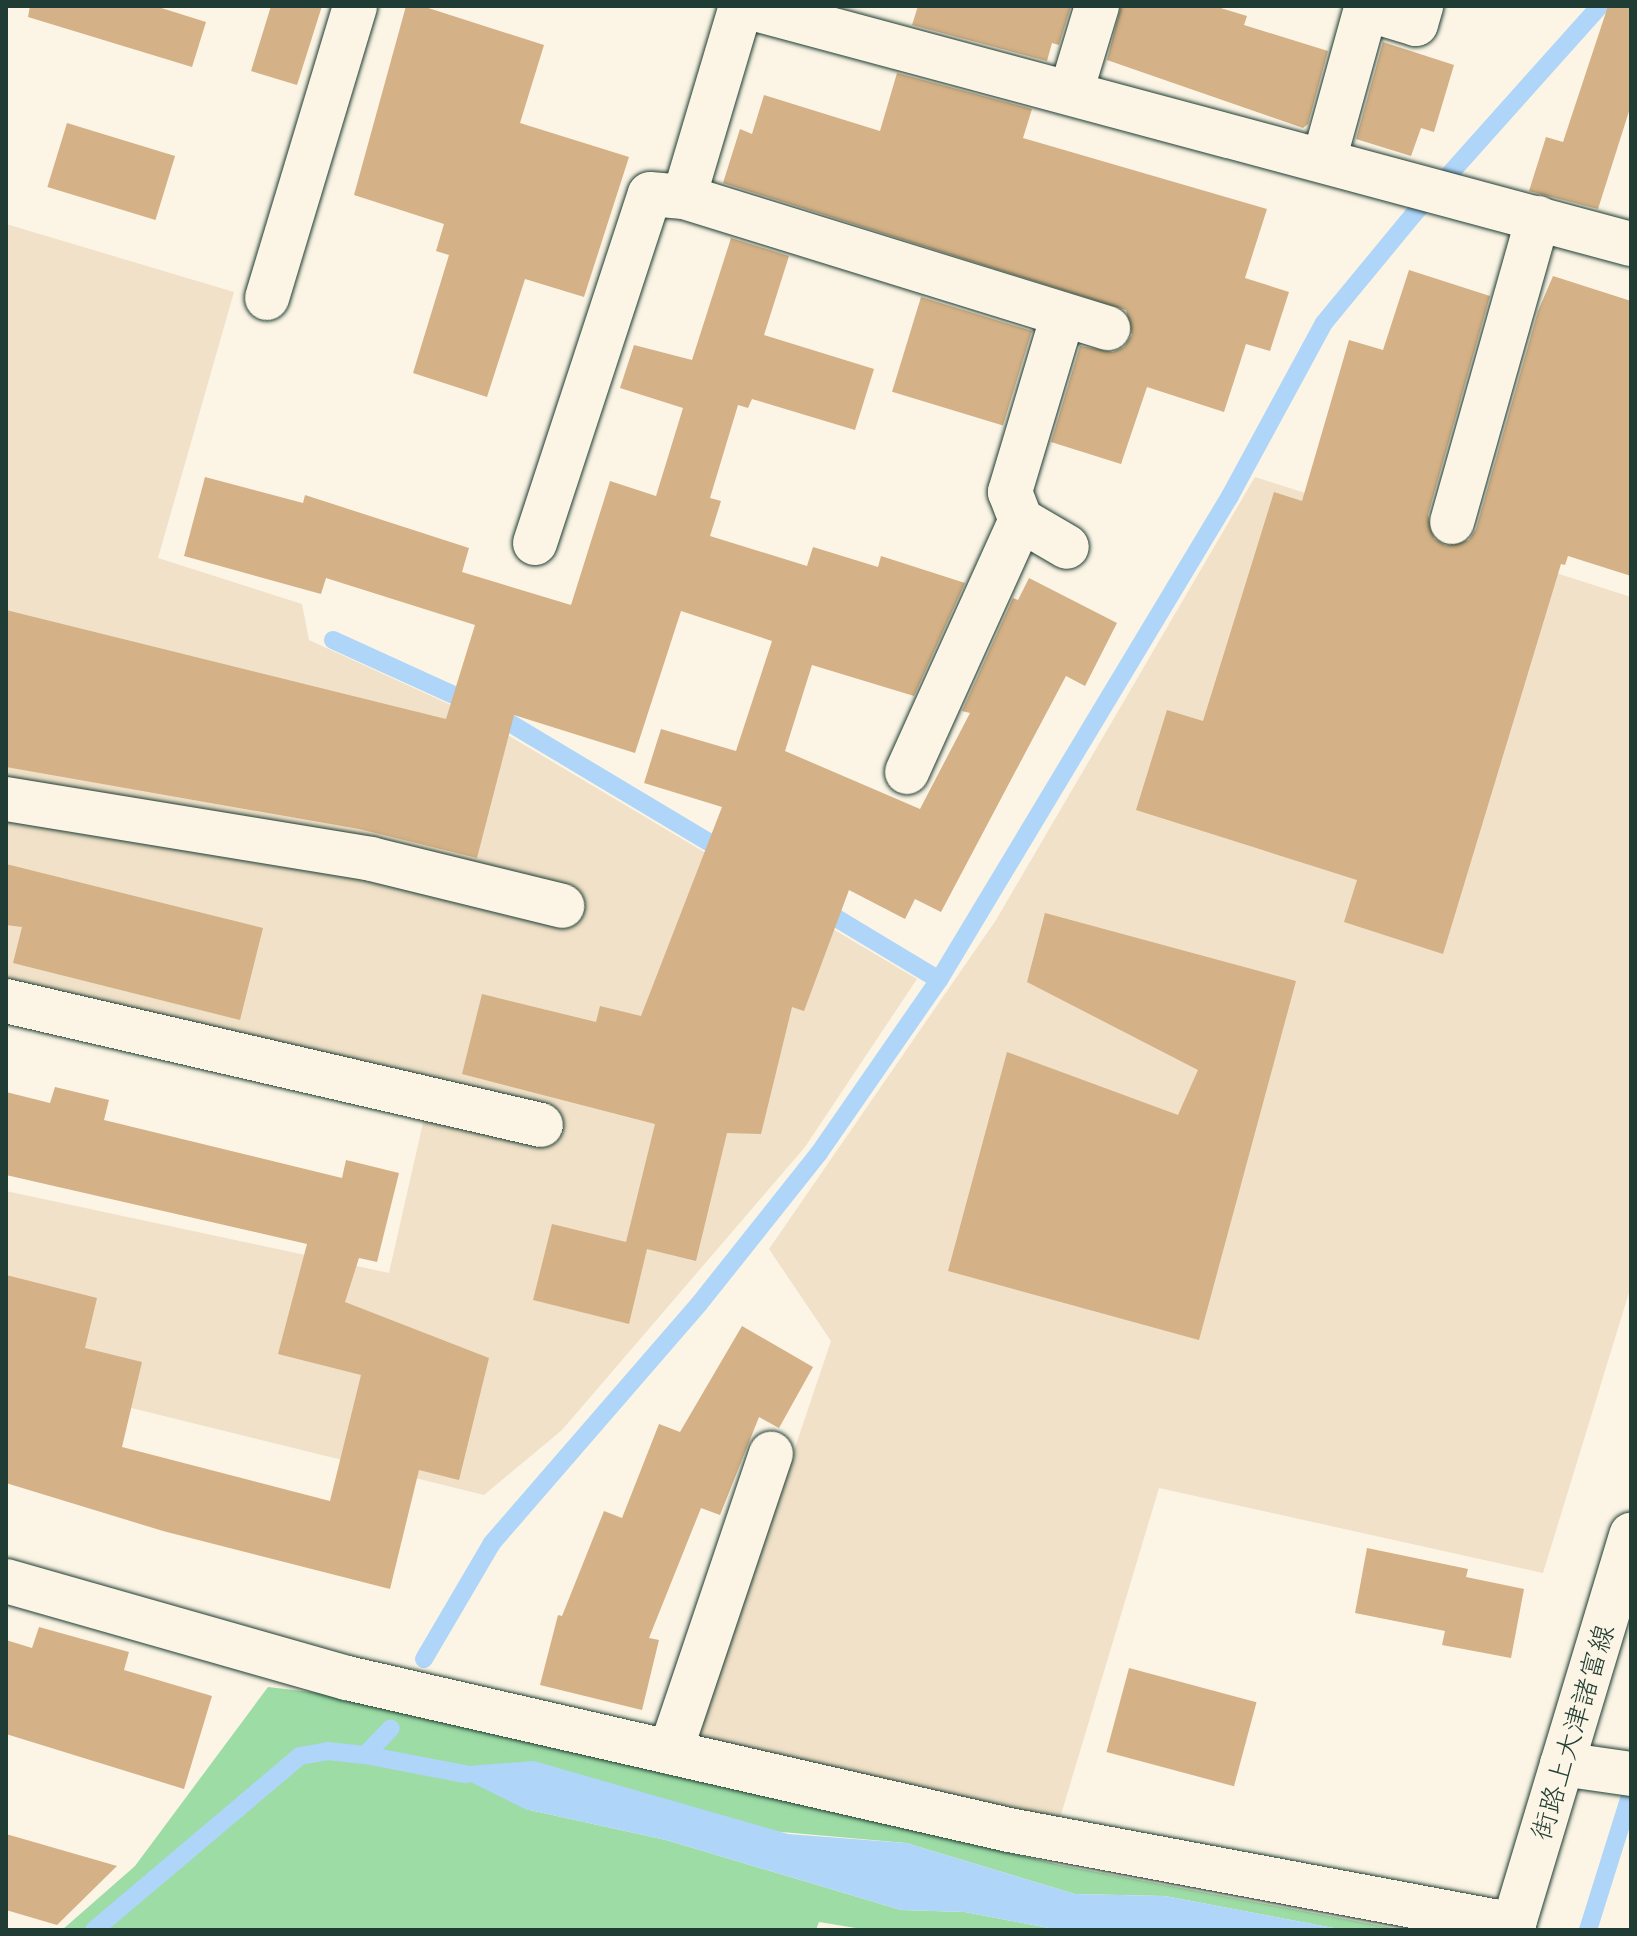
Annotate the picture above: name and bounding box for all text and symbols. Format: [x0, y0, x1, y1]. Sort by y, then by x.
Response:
street label: 街路上大津諸富線 [1523, 1620, 1621, 1844]

